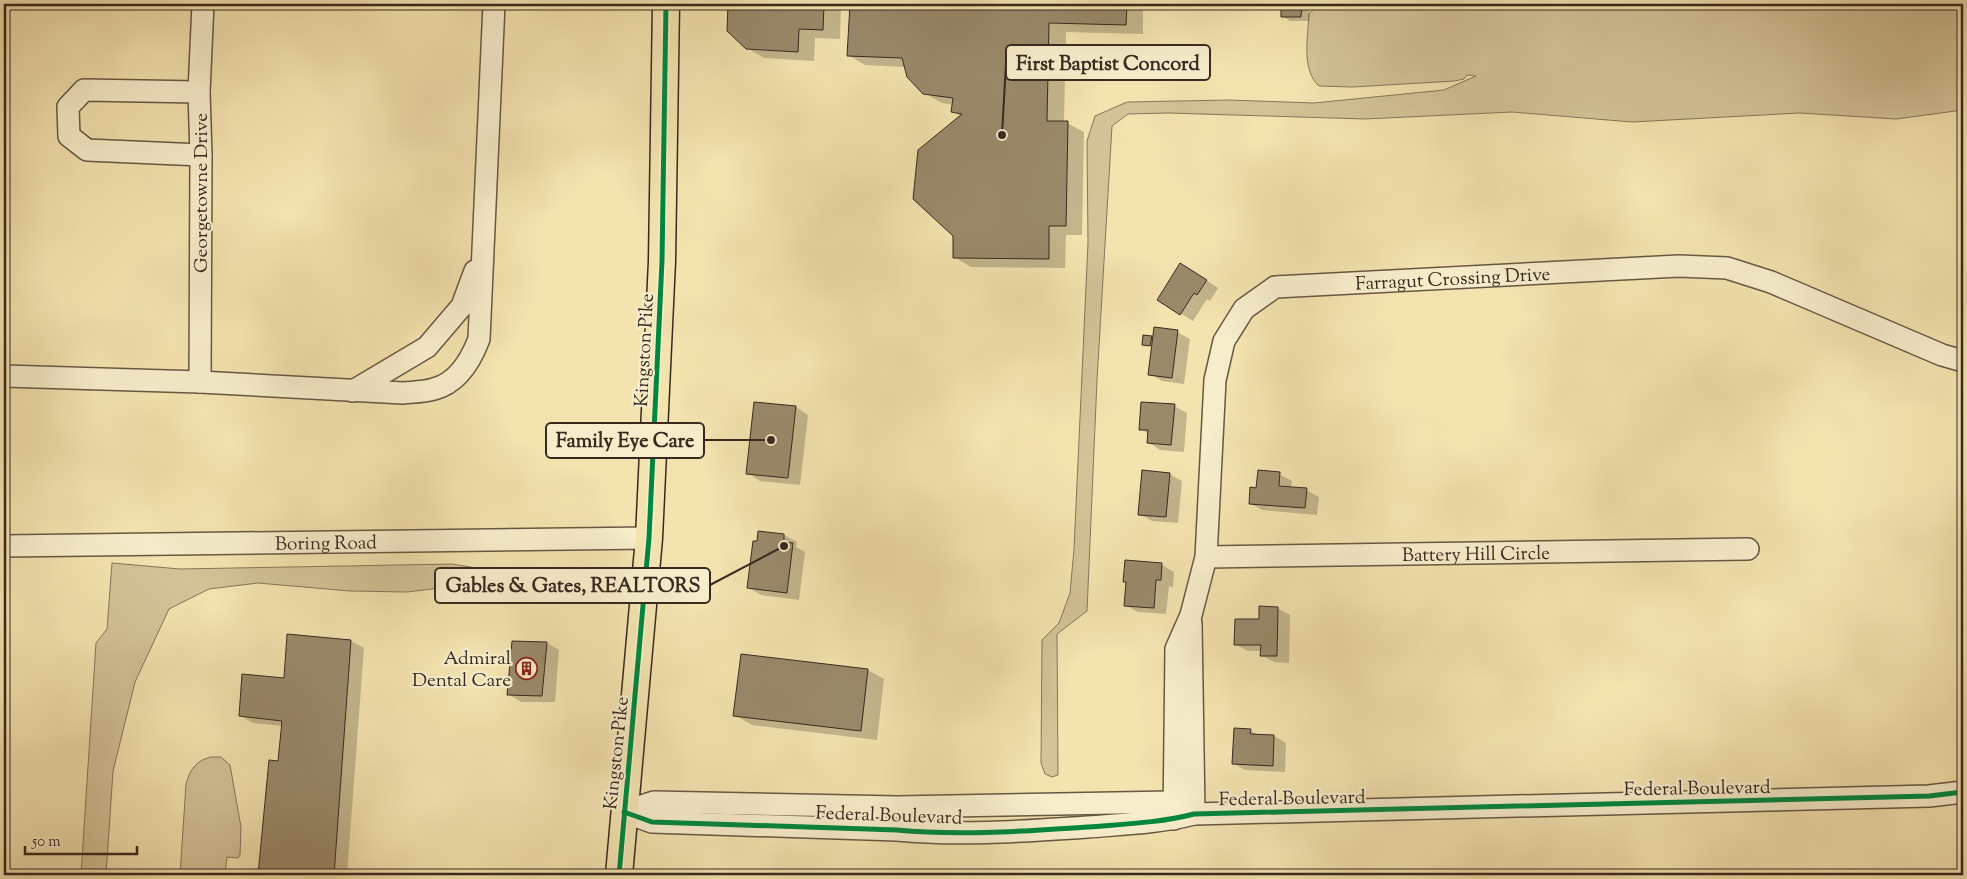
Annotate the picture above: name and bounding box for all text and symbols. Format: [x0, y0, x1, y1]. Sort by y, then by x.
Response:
callout: First Baptist Concord [1006, 45, 1210, 80]
text: First Baptist Concord [1016, 51, 1201, 80]
street label: Georgetowne Drive [189, 113, 216, 273]
street label: Farragut Crossing Drive [1355, 262, 1551, 299]
street label: Kingston Pike [629, 292, 662, 408]
callout: Family Eye Care [546, 423, 704, 458]
text: Family Eye Care [556, 428, 694, 457]
street label: Boring Road [275, 530, 377, 559]
street label: Battery Hill Circle [1402, 541, 1550, 570]
callout: Gables & Gates, REALTORS [435, 568, 710, 603]
text: Gables & Gates, REALTORS [446, 573, 701, 602]
place label: Admiral Dental Care [412, 646, 511, 695]
building icon: Admiral Dental Care [515, 656, 539, 680]
street label: Kingston Pike [598, 695, 637, 811]
street label: Federal Boulevard [1623, 775, 1771, 804]
street label: Federal Boulevard [1218, 785, 1366, 814]
street label: Federal Boulevard [815, 800, 963, 833]
scale bar [25, 824, 138, 856]
text: 50 m [31, 832, 61, 853]

